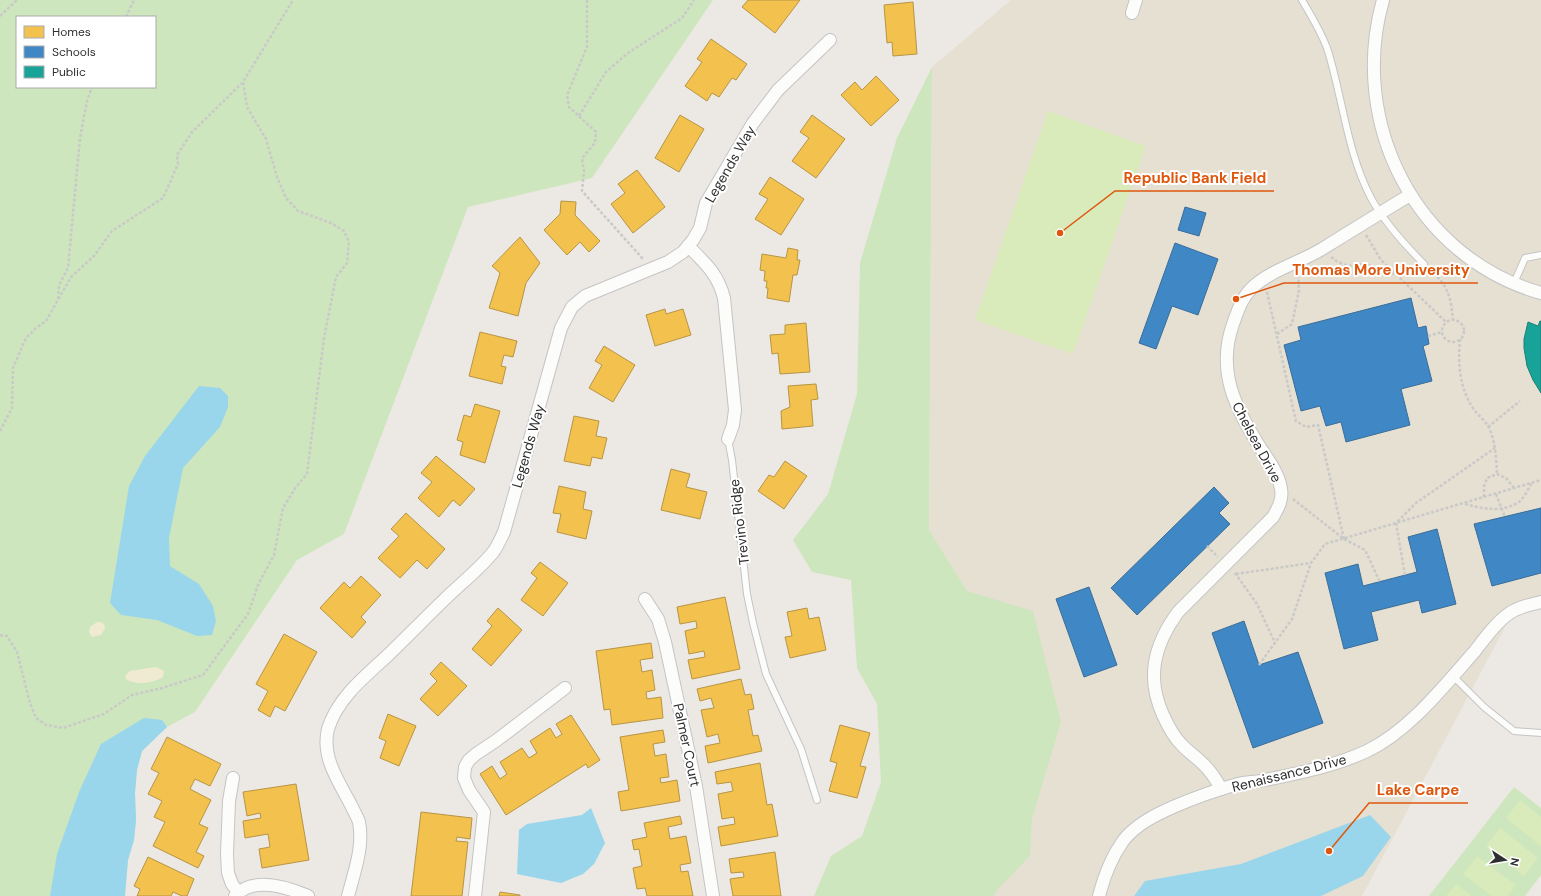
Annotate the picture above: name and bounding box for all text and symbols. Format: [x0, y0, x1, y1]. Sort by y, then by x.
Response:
legend [16, 16, 156, 88]
text: Homes [52, 24, 91, 40]
text: Schools [52, 44, 96, 60]
text: Public [52, 64, 86, 80]
street label: Legends Way [701, 122, 759, 206]
callout: Republic Bank Field [1115, 164, 1274, 191]
text: Republic Bank Field [1124, 168, 1266, 188]
callout: Thomas More University [1284, 256, 1478, 283]
text: Thomas More University [1292, 260, 1470, 280]
street label: Chelsea Drive [1228, 399, 1286, 485]
street label: Legends Way [507, 402, 549, 490]
street label: Trevino Ridge [725, 478, 753, 566]
street label: Palmer Court [669, 702, 705, 788]
street label: Renaissance Drive [1230, 750, 1348, 796]
callout: Lake Carpe [1369, 776, 1468, 803]
text: Lake Carpe [1377, 780, 1459, 800]
north arrow [1485, 840, 1525, 880]
text: N [1507, 857, 1522, 867]

